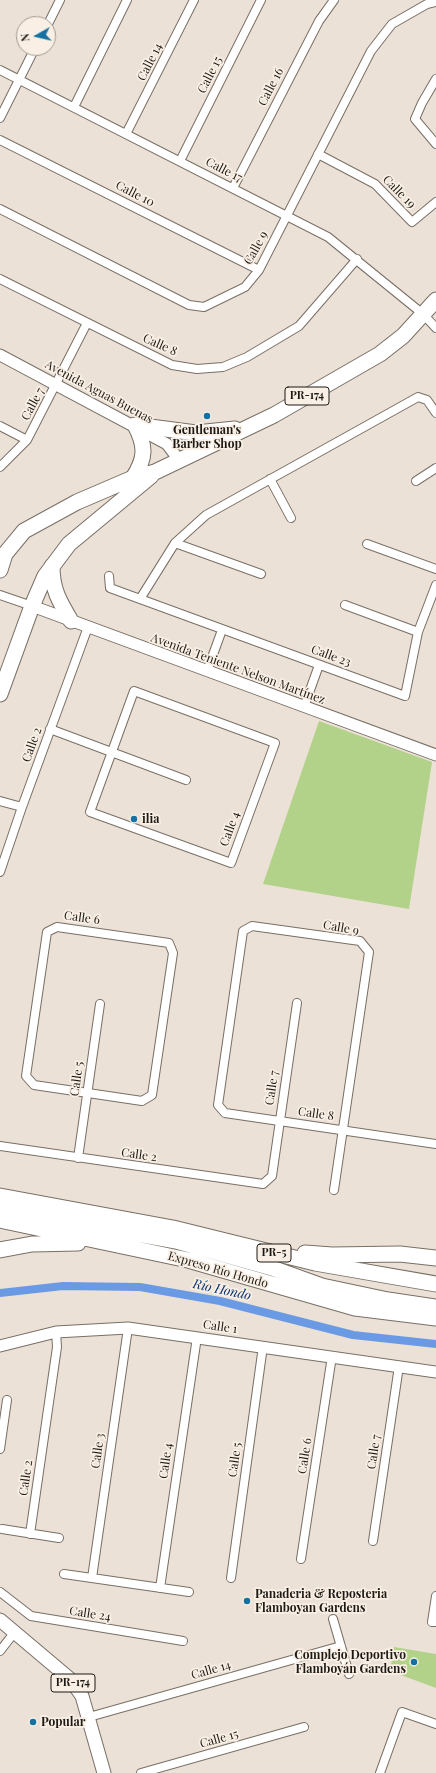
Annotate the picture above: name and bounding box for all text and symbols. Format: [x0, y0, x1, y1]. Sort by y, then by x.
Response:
north arrow [16, 16, 56, 56]
text: N [17, 33, 33, 43]
street label: Calle 14 [134, 41, 166, 83]
street label: Calle 15 [195, 54, 225, 96]
street label: Calle 16 [255, 66, 287, 108]
street label: Calle 17 [203, 155, 245, 185]
street label: Calle 19 [380, 173, 418, 211]
street label: Calle 10 [113, 178, 157, 210]
street label: Calle 9 [241, 229, 271, 267]
street label: Calle 8 [141, 331, 179, 359]
street label: Avenida Aguas Buenas [43, 357, 155, 427]
street label: Calle 7 [18, 385, 48, 423]
road number: PR-174 [285, 387, 329, 405]
marker: Gentleman's Barber Shop [202, 411, 212, 421]
place label: Gentleman's Barber Shop [172, 423, 242, 451]
street label: Avenida Teniente Nelson Martínez [149, 631, 327, 707]
street label: Calle 23 [309, 642, 353, 670]
street label: Calle 2 [19, 726, 45, 764]
street label: Calle 4 [217, 810, 243, 848]
place label: ilia [142, 812, 160, 826]
marker: ilia [129, 814, 139, 824]
street label: Calle 6 [63, 908, 101, 928]
street label: Calle 9 [322, 918, 360, 938]
street label: Calle 5 [67, 1061, 87, 1097]
street label: Calle 7 [262, 1070, 282, 1106]
street label: Calle 8 [297, 1104, 335, 1124]
street label: Calle 2 [120, 1145, 158, 1165]
road number: PR-5 [257, 1244, 291, 1262]
street label: Expreso Río Hondo [166, 1249, 270, 1291]
water label: Río Hondo [192, 1276, 252, 1304]
street label: Calle 1 [202, 1317, 238, 1337]
street label: Calle 3 [88, 1432, 108, 1470]
street label: Calle 7 [364, 1434, 384, 1470]
street label: Calle 6 [295, 1437, 315, 1475]
street label: Calle 4 [156, 1442, 176, 1480]
street label: Calle 5 [225, 1442, 245, 1478]
street label: Calle 2 [16, 1459, 36, 1497]
place label: Panaderia & Reposteria Flamboyan Gardens [255, 1587, 387, 1615]
marker: Panaderia & Reposteria Flamboyan Gardens [242, 1596, 252, 1606]
street label: Calle 24 [68, 1604, 112, 1624]
place label: Complejo Deportivo Flamboyán Gardens [294, 1648, 406, 1676]
marker: Complejo Deportivo Flamboyán Gardens [409, 1657, 419, 1667]
street label: Calle 14 [190, 1658, 232, 1682]
road number: PR-174 [51, 1674, 95, 1692]
place label: Popular [41, 1715, 85, 1729]
marker: Popular [28, 1717, 38, 1727]
street label: Calle 15 [198, 1727, 240, 1751]

